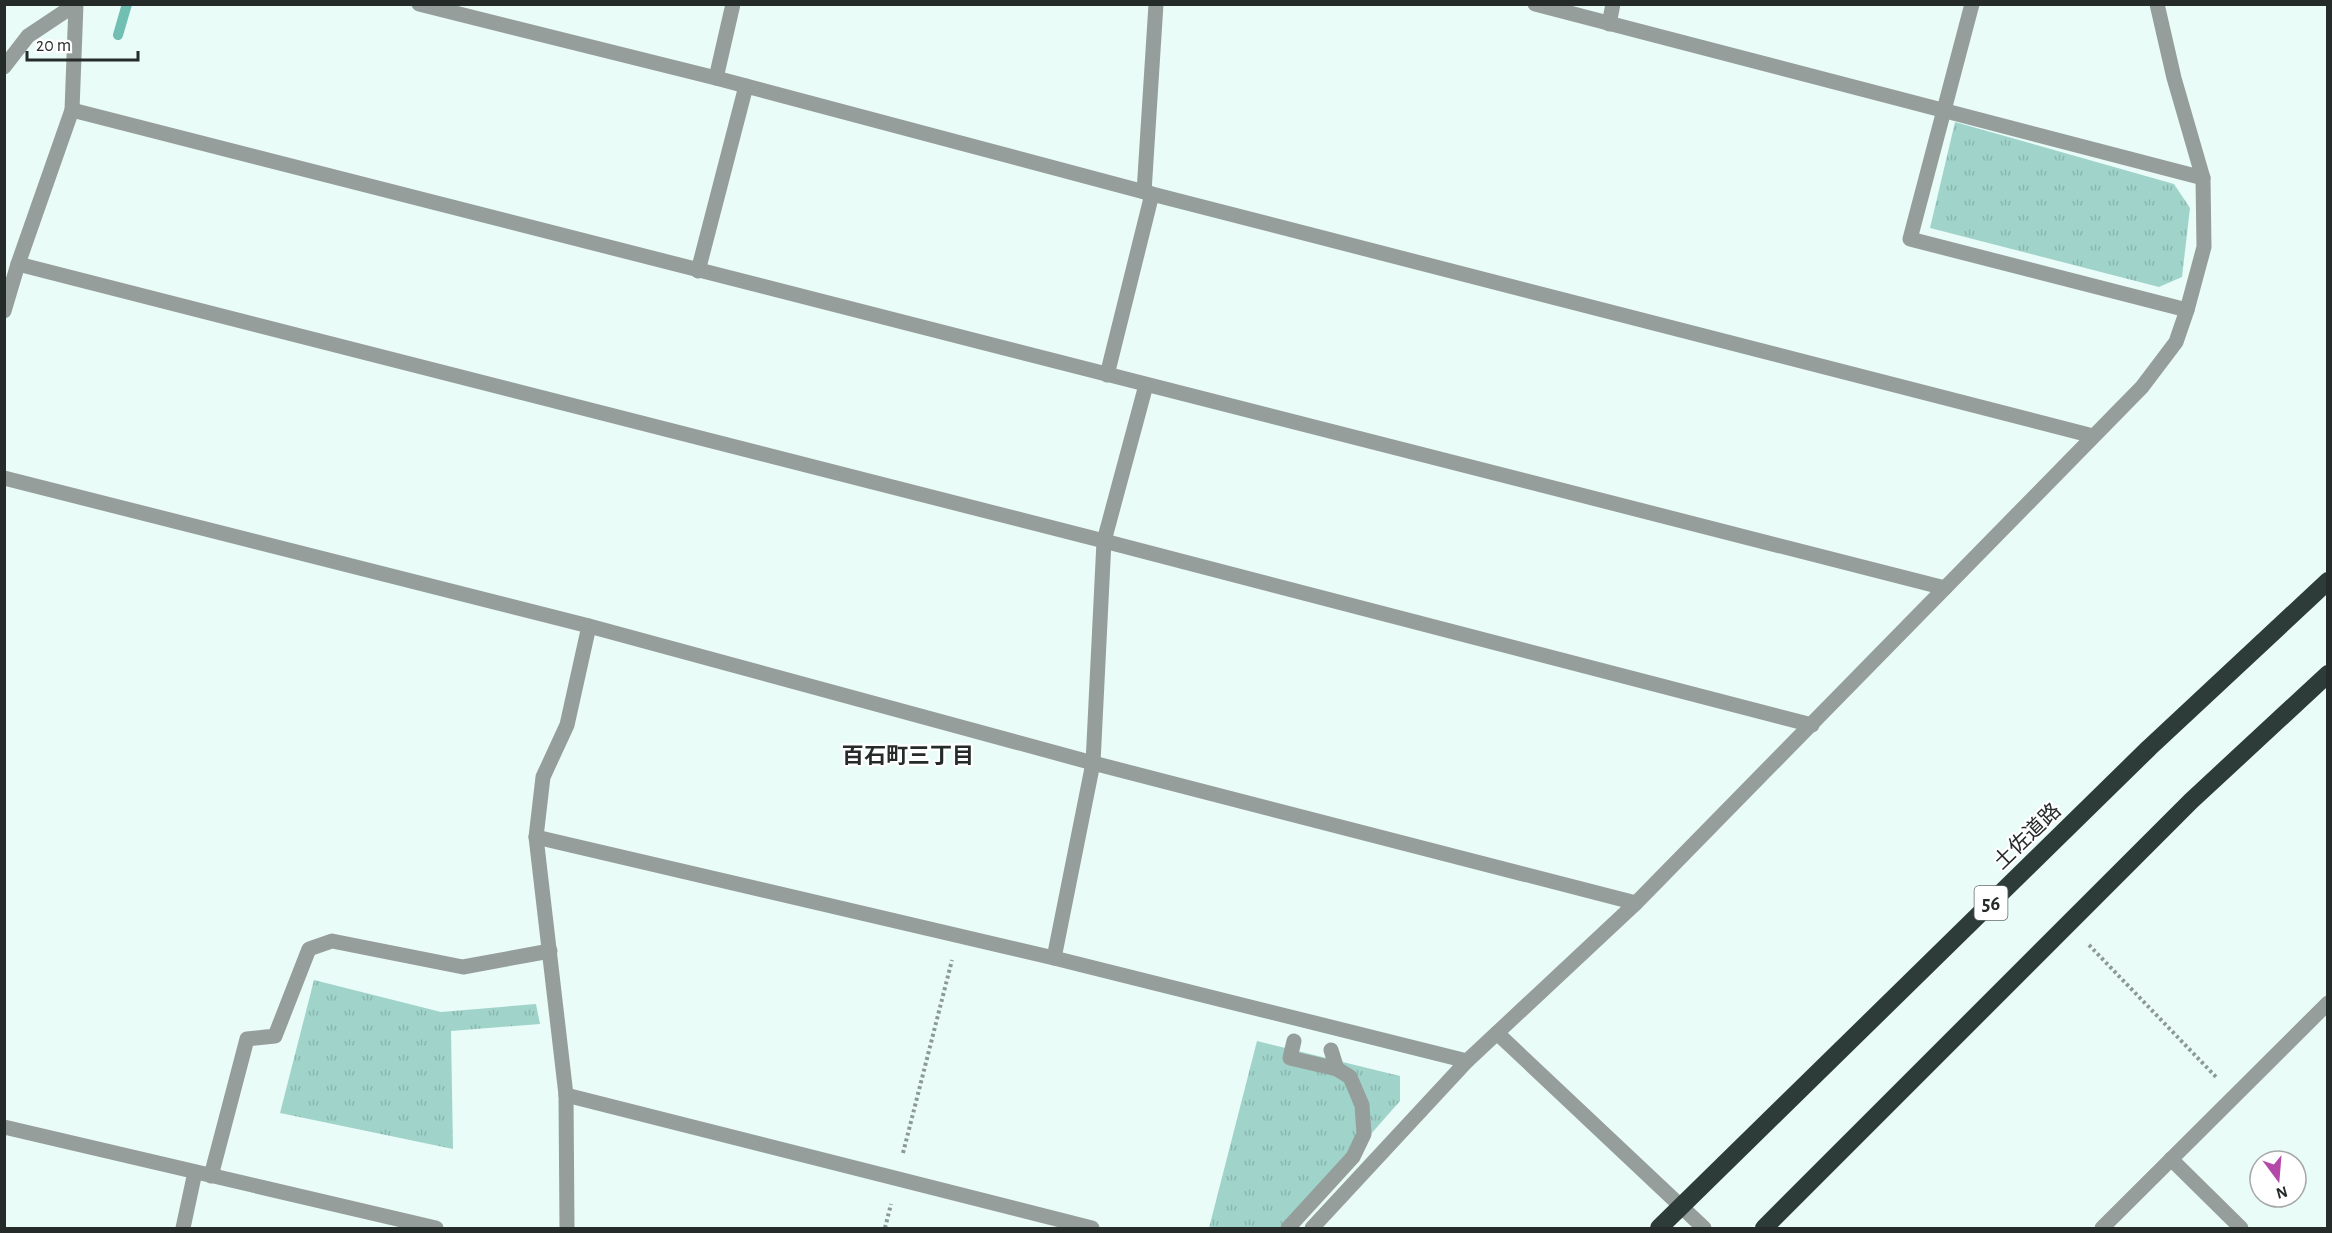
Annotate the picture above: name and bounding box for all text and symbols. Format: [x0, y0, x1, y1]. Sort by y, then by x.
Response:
scale bar [27, 24, 138, 62]
text: 20 m [36, 37, 71, 55]
district label: 百石町三丁目 [842, 745, 974, 767]
street label: 土佐道路 [1989, 799, 2065, 873]
road number: 56 [1974, 886, 2008, 920]
north arrow [2248, 1149, 2308, 1209]
text: N [2274, 1183, 2289, 1202]

